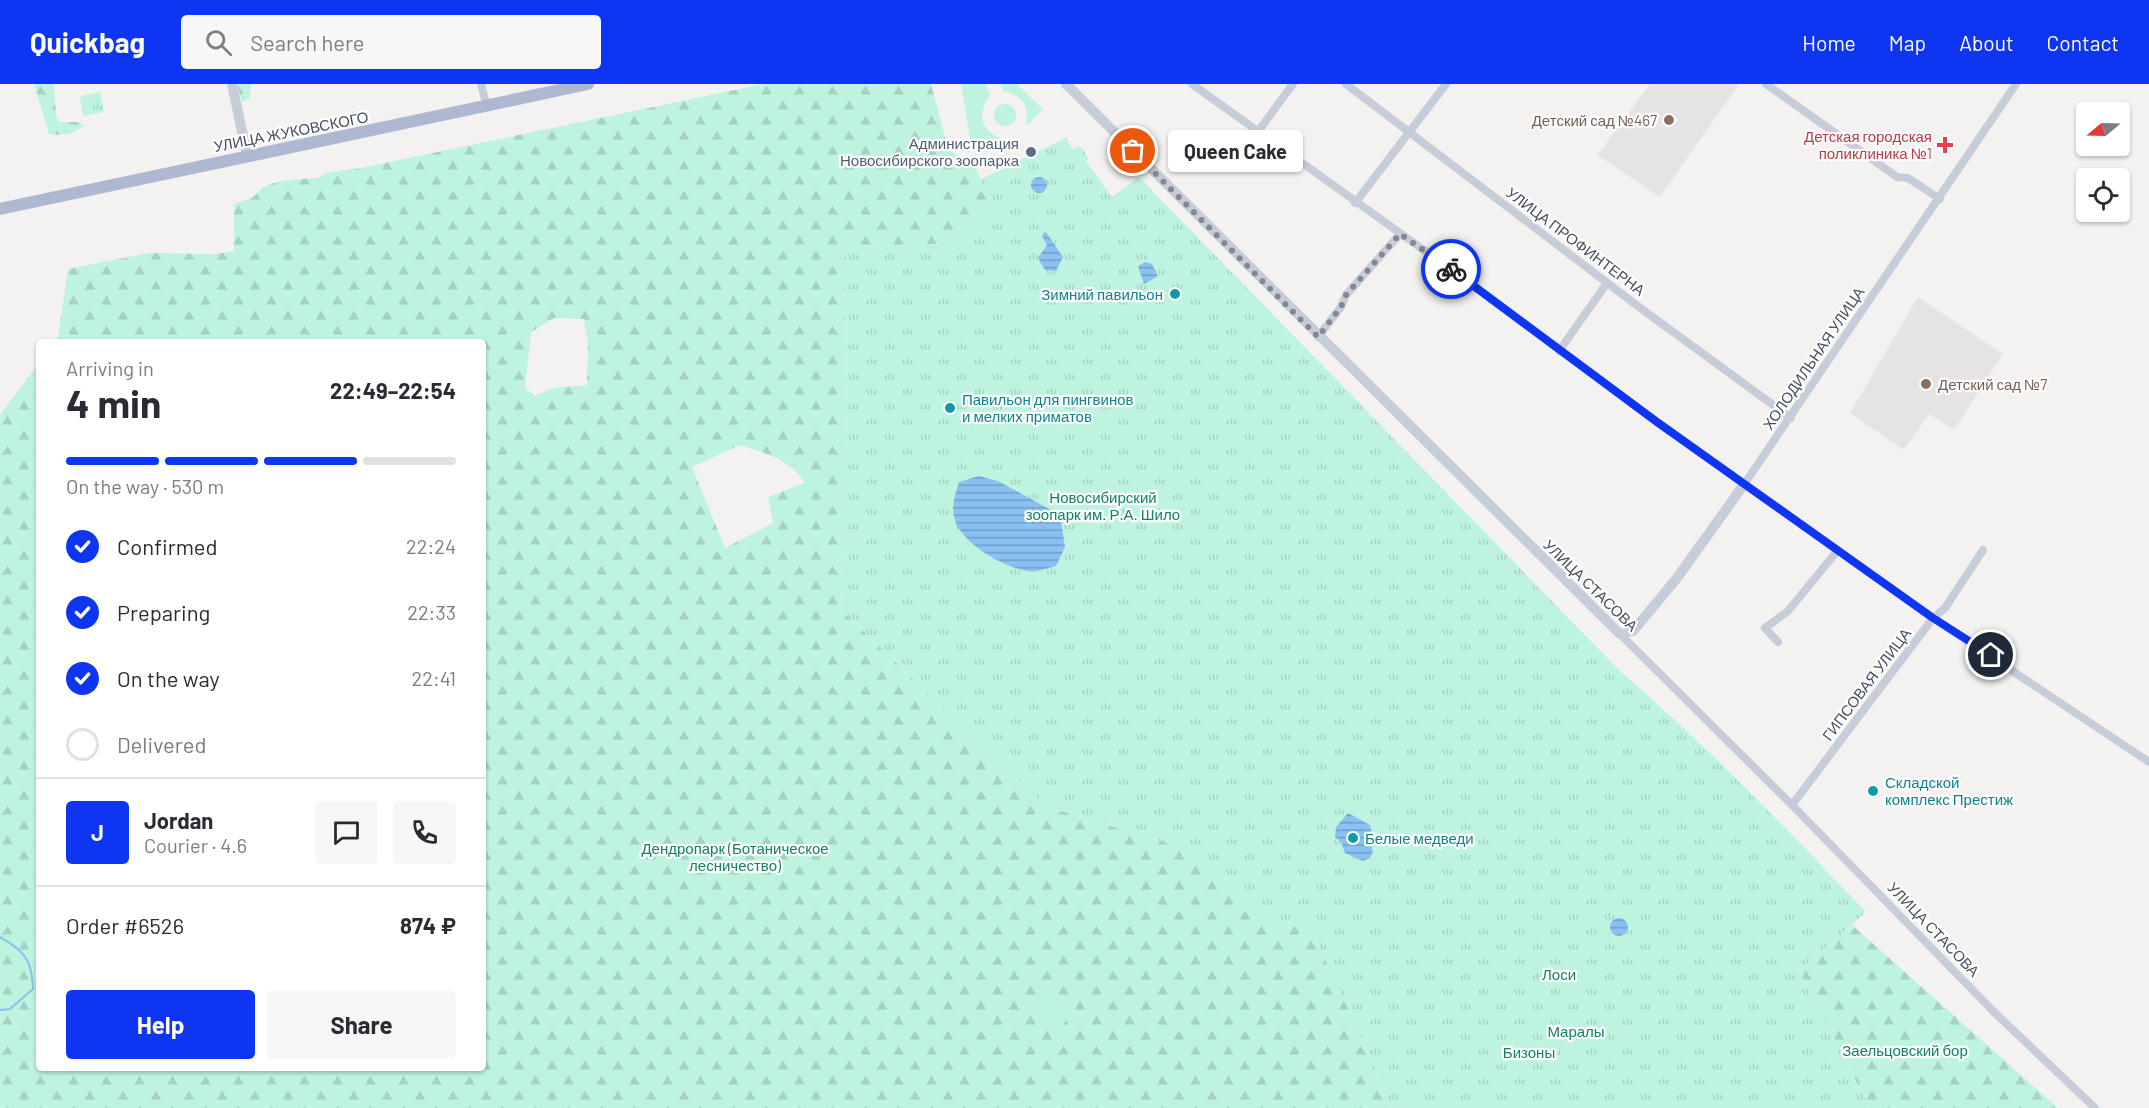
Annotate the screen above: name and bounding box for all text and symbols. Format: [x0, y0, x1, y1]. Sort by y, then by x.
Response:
search box [181, 15, 601, 69]
text: Quickbag [30, 25, 145, 59]
icon: search [202, 26, 235, 59]
text: Search here [250, 29, 365, 55]
text: Home [1802, 30, 1856, 55]
text: Map [1889, 30, 1926, 55]
text: About [1959, 30, 2014, 55]
text: Contact [2047, 30, 2119, 55]
north arrow [2076, 102, 2130, 156]
map controls [2076, 102, 2130, 222]
street label: УЛИЦА ЖУКОВСКОГО [212, 107, 370, 155]
place label: Детский сад №467 [1532, 111, 1657, 129]
marker: Детский сад №467 [1662, 113, 1676, 127]
pin [1107, 125, 1158, 176]
place label: Детская городская поликлиника №1 [1804, 127, 1932, 162]
callout: Queen Cake [1169, 130, 1304, 172]
place label: Администрация Новосибирского зоопарка [840, 134, 1020, 169]
icon: bag [1116, 134, 1149, 167]
marker: Детская городская поликлиника №1 [1936, 136, 1954, 154]
text: Queen Cake [1184, 139, 1287, 163]
marker: Администрация Новосибирского зоопарка [1024, 145, 1038, 159]
button: locate [2076, 168, 2130, 222]
street label: УЛИЦА ПРОФИНТЕРНА [1503, 183, 1649, 299]
courier [1421, 239, 1481, 299]
icon: bike [1435, 253, 1468, 286]
street label: ХОЛОДИЛЬНАЯ УЛИЦА [1758, 283, 1868, 433]
place label: Зимний павильон [1041, 285, 1163, 303]
marker: Зимний павильон [1168, 287, 1182, 301]
text: Arriving in [66, 356, 154, 380]
place label: Детский сад №7 [1938, 375, 2047, 393]
text: 22:49–22:54 [330, 377, 456, 403]
marker: Детский сад №7 [1919, 377, 1933, 391]
text: 4 min [66, 379, 161, 426]
place label: Павильон для пингвинов и мелких приматов [962, 390, 1134, 425]
marker: Павильон для пингвинов и мелких приматов [943, 401, 957, 415]
text: On the way · 530 m [66, 474, 224, 498]
park label: Новосибирский зоопарк им. Р.А. Шило [1026, 488, 1180, 523]
icon: check [66, 530, 99, 563]
text: Confirmed [117, 533, 217, 559]
text: 22:24 [406, 534, 456, 558]
street label: УЛИЦА СТАСОВА [1540, 535, 1642, 635]
icon: check [66, 596, 99, 629]
text: Preparing [117, 599, 210, 625]
text: 22:33 [407, 600, 456, 624]
street label: ГИПСОВАЯ УЛИЦА [1818, 624, 1914, 744]
pin [1965, 629, 2016, 680]
icon: home [1974, 638, 2007, 671]
icon: check [66, 662, 99, 695]
text: On the way [117, 665, 220, 691]
text: 22:41 [412, 666, 456, 690]
text: Delivered [117, 731, 206, 757]
place label: Складской комплекс Престиж [1885, 773, 2013, 808]
marker: Складской комплекс Престиж [1866, 784, 1880, 798]
button: chat [315, 801, 378, 864]
button: phone [393, 801, 456, 864]
text: Jordan [144, 807, 213, 833]
text: J [91, 819, 104, 845]
place label: Белые медведи [1365, 829, 1474, 847]
marker: Белые медведи [1346, 831, 1360, 845]
text: Courier · 4.6 [144, 833, 247, 857]
park label: Дендропарк (Ботаническое лесничество) [641, 839, 829, 874]
street label: УЛИЦА СТАСОВА [1884, 878, 1984, 980]
text: Order #6526 [66, 912, 184, 938]
text: 874 ₽ [400, 912, 456, 938]
park label: Лоси [1542, 965, 1576, 983]
button: Help [66, 990, 255, 1059]
button: Share [267, 990, 456, 1059]
park label: Маралы [1547, 1022, 1605, 1040]
park label: Заельцовский бор [1842, 1041, 1968, 1059]
park label: Бизоны [1503, 1043, 1555, 1061]

